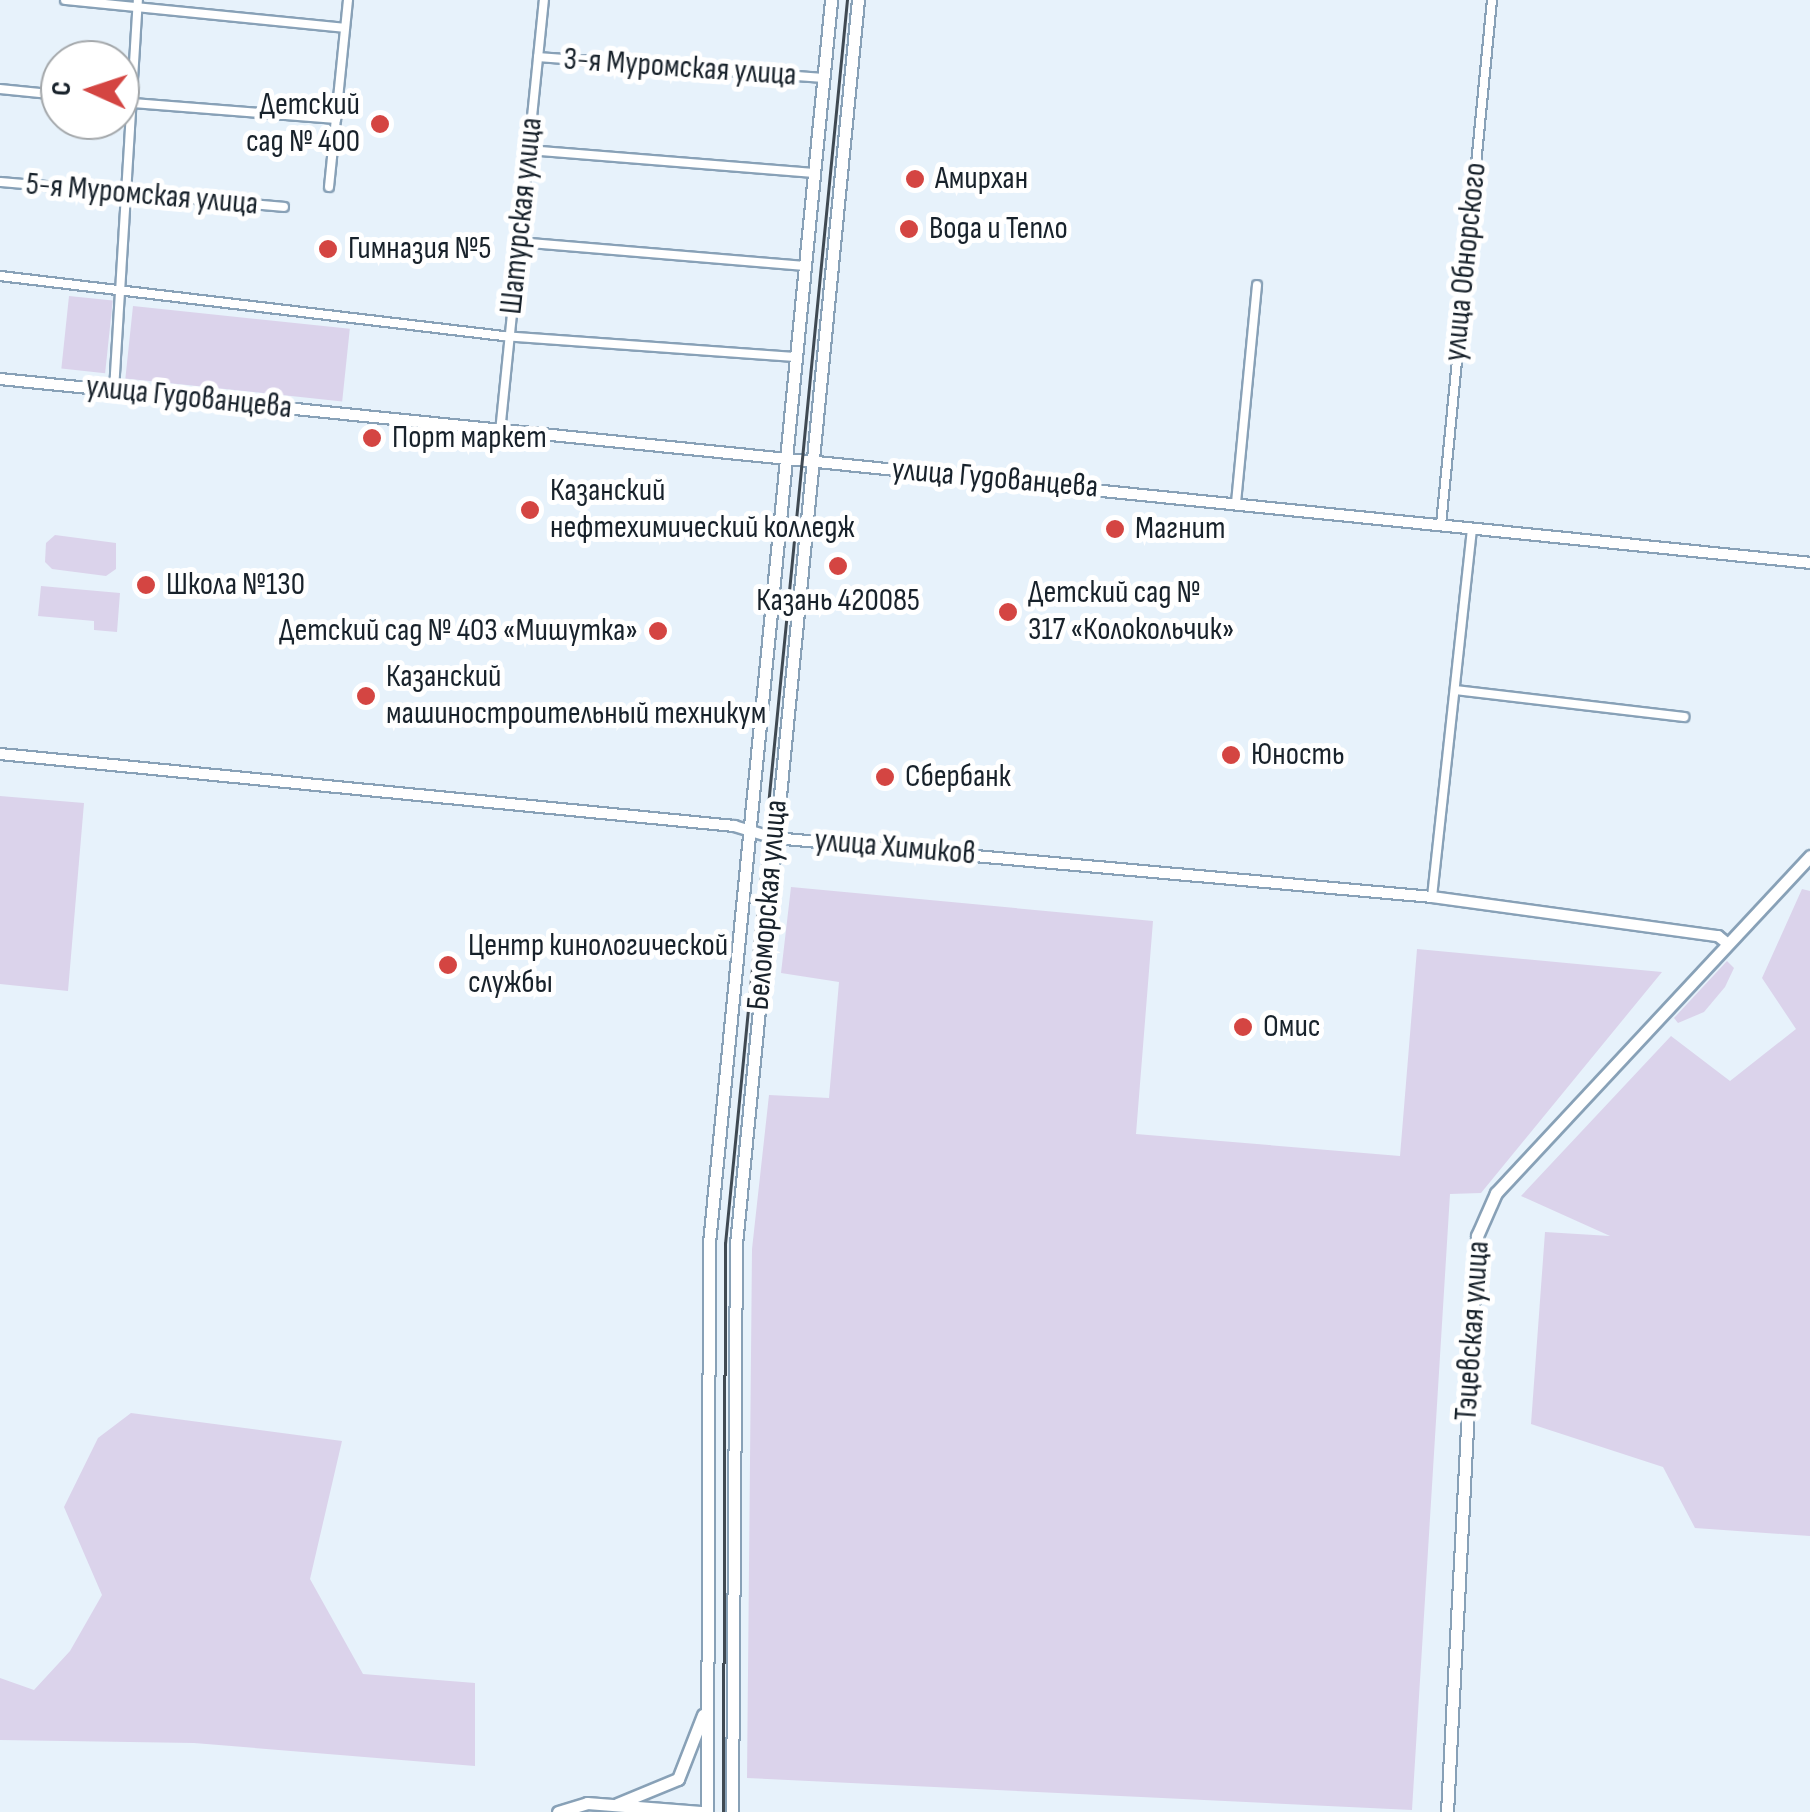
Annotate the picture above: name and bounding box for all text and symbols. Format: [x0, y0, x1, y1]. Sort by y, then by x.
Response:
north arrow [40, 40, 140, 140]
street label: 3-я Муромская улица [562, 41, 798, 95]
text: С [45, 80, 78, 97]
place label: Детский сад № 400 [246, 87, 360, 162]
marker: Детский сад № 400 [369, 113, 391, 135]
street label: Шатурская улица [493, 116, 551, 316]
place label: Амирхан [935, 160, 1028, 198]
street label: улица Обнорского [1436, 161, 1496, 363]
street label: 5-я Муромская улица [24, 166, 260, 224]
marker: Амирхан [904, 168, 926, 190]
place label: Вода и Тепло [929, 210, 1068, 248]
marker: Вода и Тепло [898, 218, 920, 240]
place label: Гимназия №5 [348, 230, 491, 268]
marker: Гимназия №5 [317, 238, 339, 260]
street label: улица Гудованцева [84, 368, 294, 428]
place label: Порт маркет [392, 419, 547, 457]
marker: Порт маркет [361, 427, 383, 449]
street label: улица Гудованцева [890, 451, 1100, 507]
place label: Казанский нефтехимический колледж [550, 473, 855, 548]
marker: Казанский нефтехимический колледж [519, 499, 541, 521]
place label: Магнит [1135, 510, 1225, 548]
marker: Магнит [1104, 518, 1126, 540]
marker: Казань 420085 [827, 555, 849, 577]
place label: Школа №130 [166, 566, 305, 604]
marker: Школа №130 [135, 574, 157, 596]
place label: Детский сад № 317 «Колокольчик» [1028, 575, 1234, 650]
place label: Казань 420085 [756, 582, 920, 620]
marker: Детский сад № 317 «Колокольчик» [997, 601, 1019, 623]
place label: Детский сад № 403 «Мишутка» [279, 612, 638, 650]
marker: Детский сад № 403 «Мишутка» [647, 620, 669, 642]
place label: Казанский машиностроительный техникум [386, 659, 766, 734]
marker: Казанский машиностроительный техникум [355, 685, 377, 707]
place label: Юность [1251, 736, 1345, 774]
marker: Юность [1220, 744, 1242, 766]
place label: Сбербанк [905, 758, 1011, 796]
marker: Сбербанк [874, 766, 896, 788]
street label: Беломорская улица [740, 798, 796, 1012]
street label: улица Химиков [813, 822, 977, 874]
place label: Центр кинологической службы [468, 928, 728, 1003]
marker: Центр кинологической службы [437, 954, 459, 976]
place label: Омис [1263, 1008, 1321, 1046]
marker: Омис [1232, 1016, 1254, 1038]
street label: Тэцевская улица [1448, 1240, 1498, 1422]

